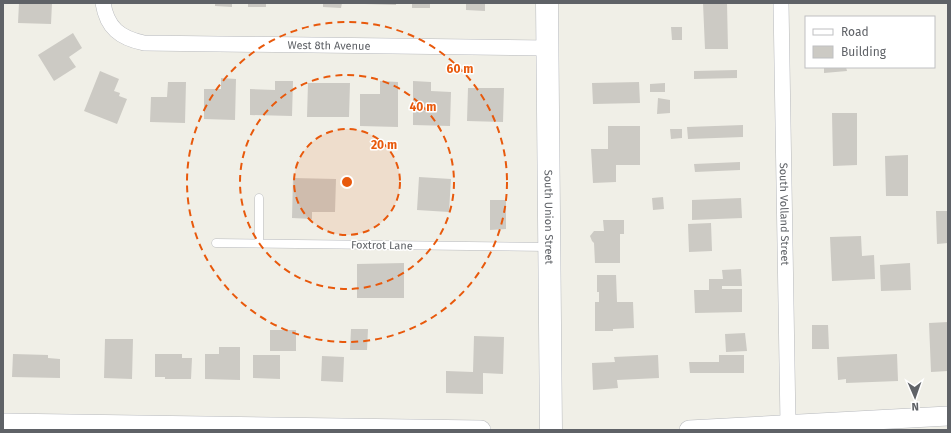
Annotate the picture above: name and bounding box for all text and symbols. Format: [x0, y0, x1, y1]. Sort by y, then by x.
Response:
legend [805, 16, 935, 68]
text: Road [841, 25, 869, 39]
street label: West 8th Avenue [287, 39, 371, 53]
text: Building [841, 45, 887, 59]
text: 60 m [447, 62, 473, 76]
text: 40 m [410, 100, 436, 114]
text: 20 m [371, 138, 397, 152]
street label: South Volland Street [777, 163, 791, 265]
street label: South Union Street [542, 170, 555, 264]
centre of rings [340, 175, 354, 189]
street label: Foxtrot Lane [351, 238, 413, 253]
north arrow [895, 377, 935, 417]
text: N [911, 400, 919, 413]

